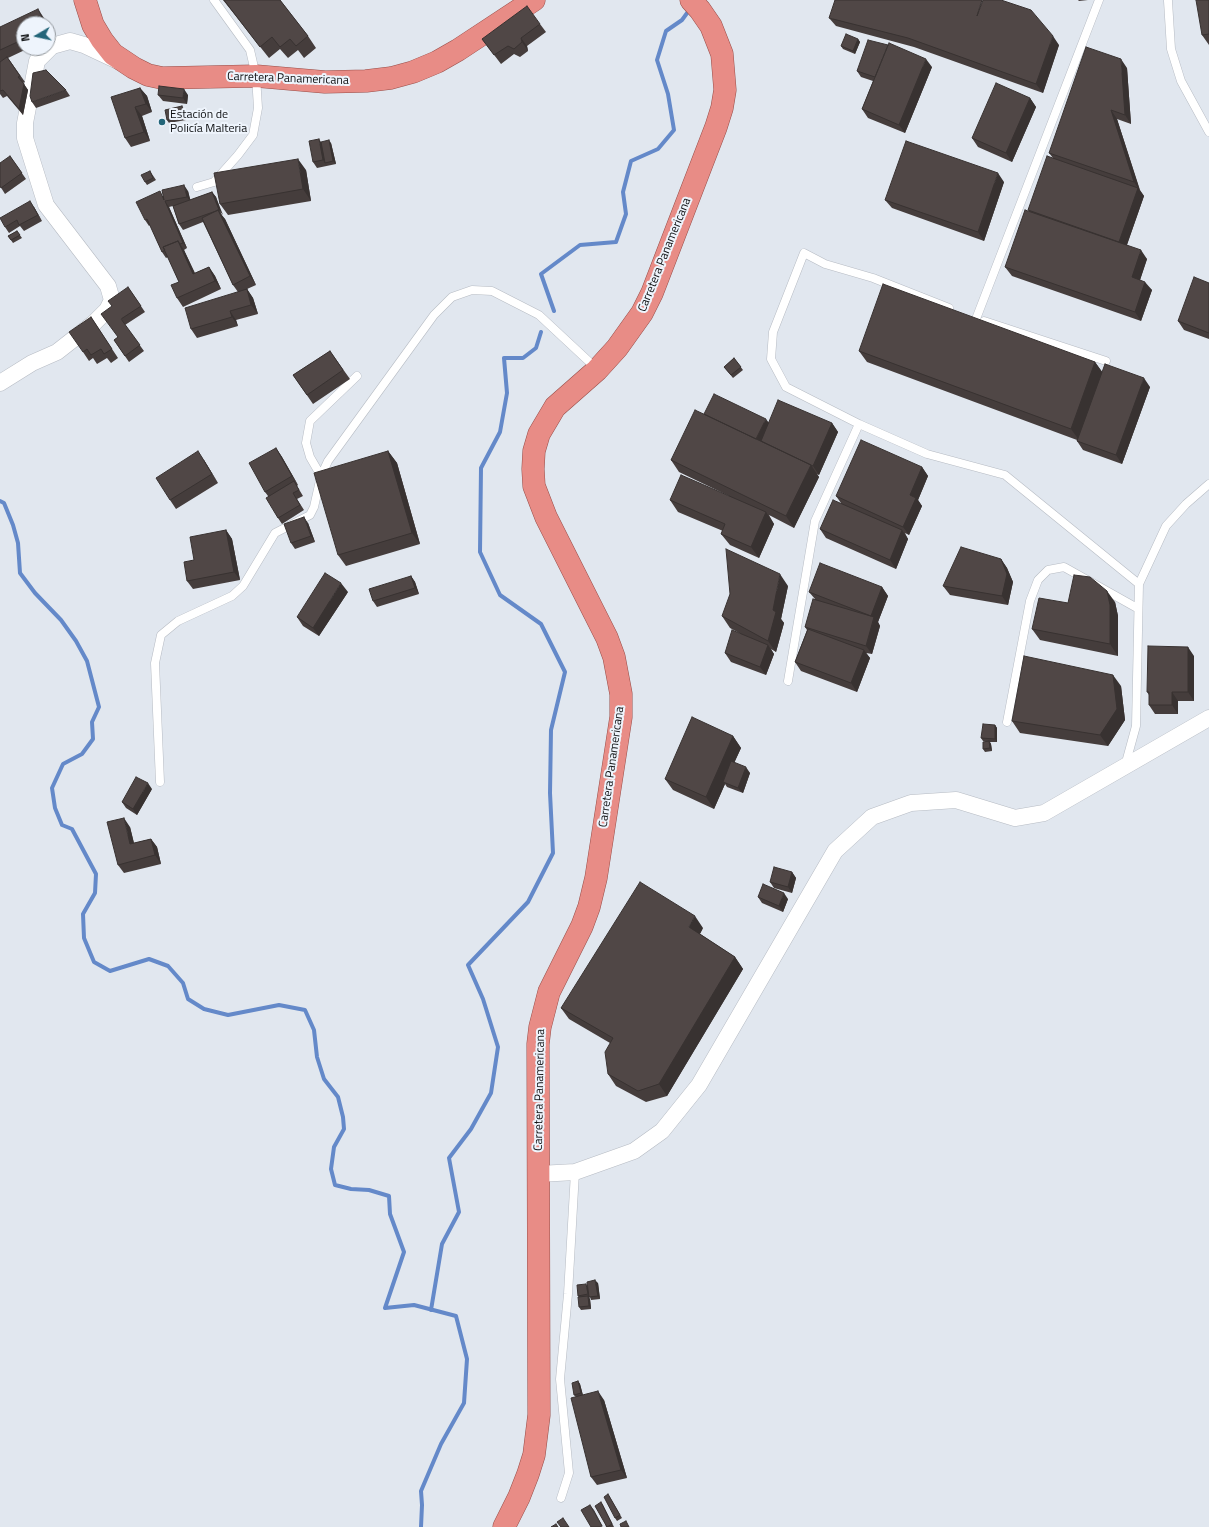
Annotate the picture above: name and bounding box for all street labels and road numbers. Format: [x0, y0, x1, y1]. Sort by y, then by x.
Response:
street label: Carretera Panamericana [227, 70, 349, 88]
street label: Carretera Panamericana [635, 196, 695, 314]
street label: Carretera Panamericana [596, 706, 628, 828]
street label: Carretera Panamericana [532, 1029, 548, 1151]

